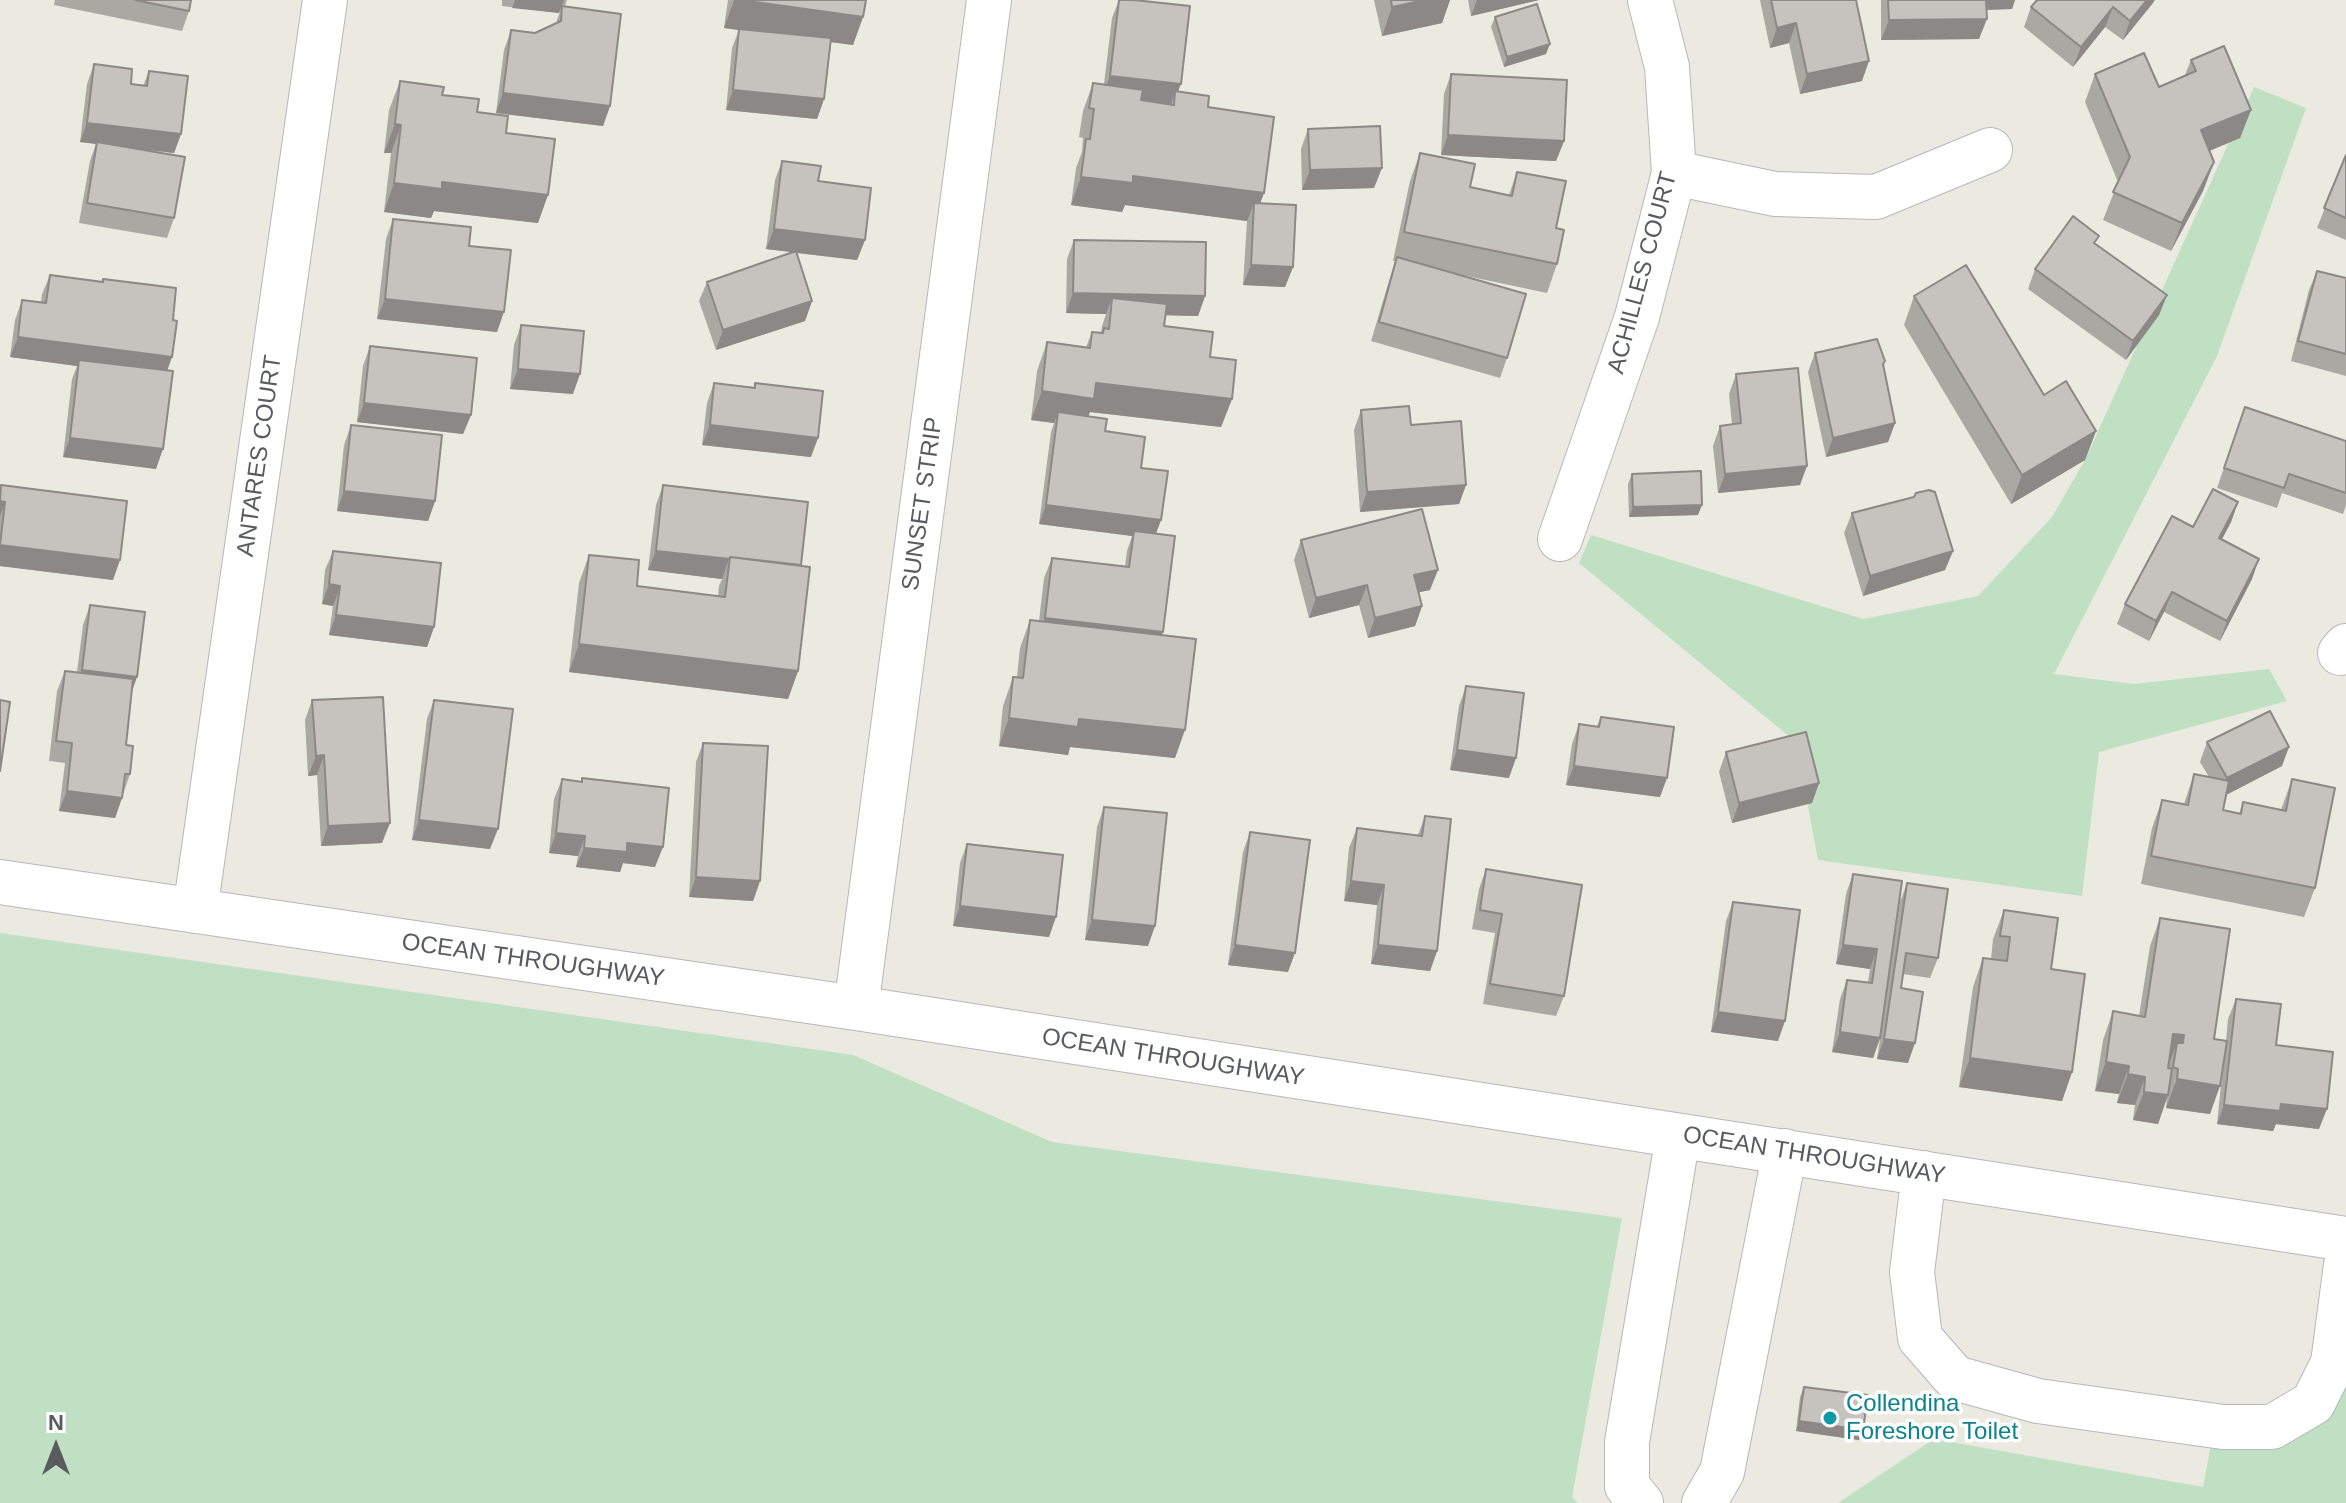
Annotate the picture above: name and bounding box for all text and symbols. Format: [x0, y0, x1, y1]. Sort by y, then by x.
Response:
street label: ACHILLES COURT [1602, 169, 1684, 377]
street label: ANTARES COURT [232, 353, 288, 559]
street label: SUNSET STRIP [897, 416, 949, 592]
street label: OCEAN THROUGHWAY [400, 928, 666, 994]
street label: OCEAN THROUGHWAY [1040, 1023, 1306, 1093]
street label: OCEAN THROUGHWAY [1681, 1121, 1947, 1191]
place label: Collendina Foreshore Toilet [1846, 1390, 2018, 1446]
north arrow [16, 1407, 96, 1487]
marker: Collendina Foreshore Toilet [1821, 1409, 1839, 1427]
text: N [48, 1410, 64, 1435]

